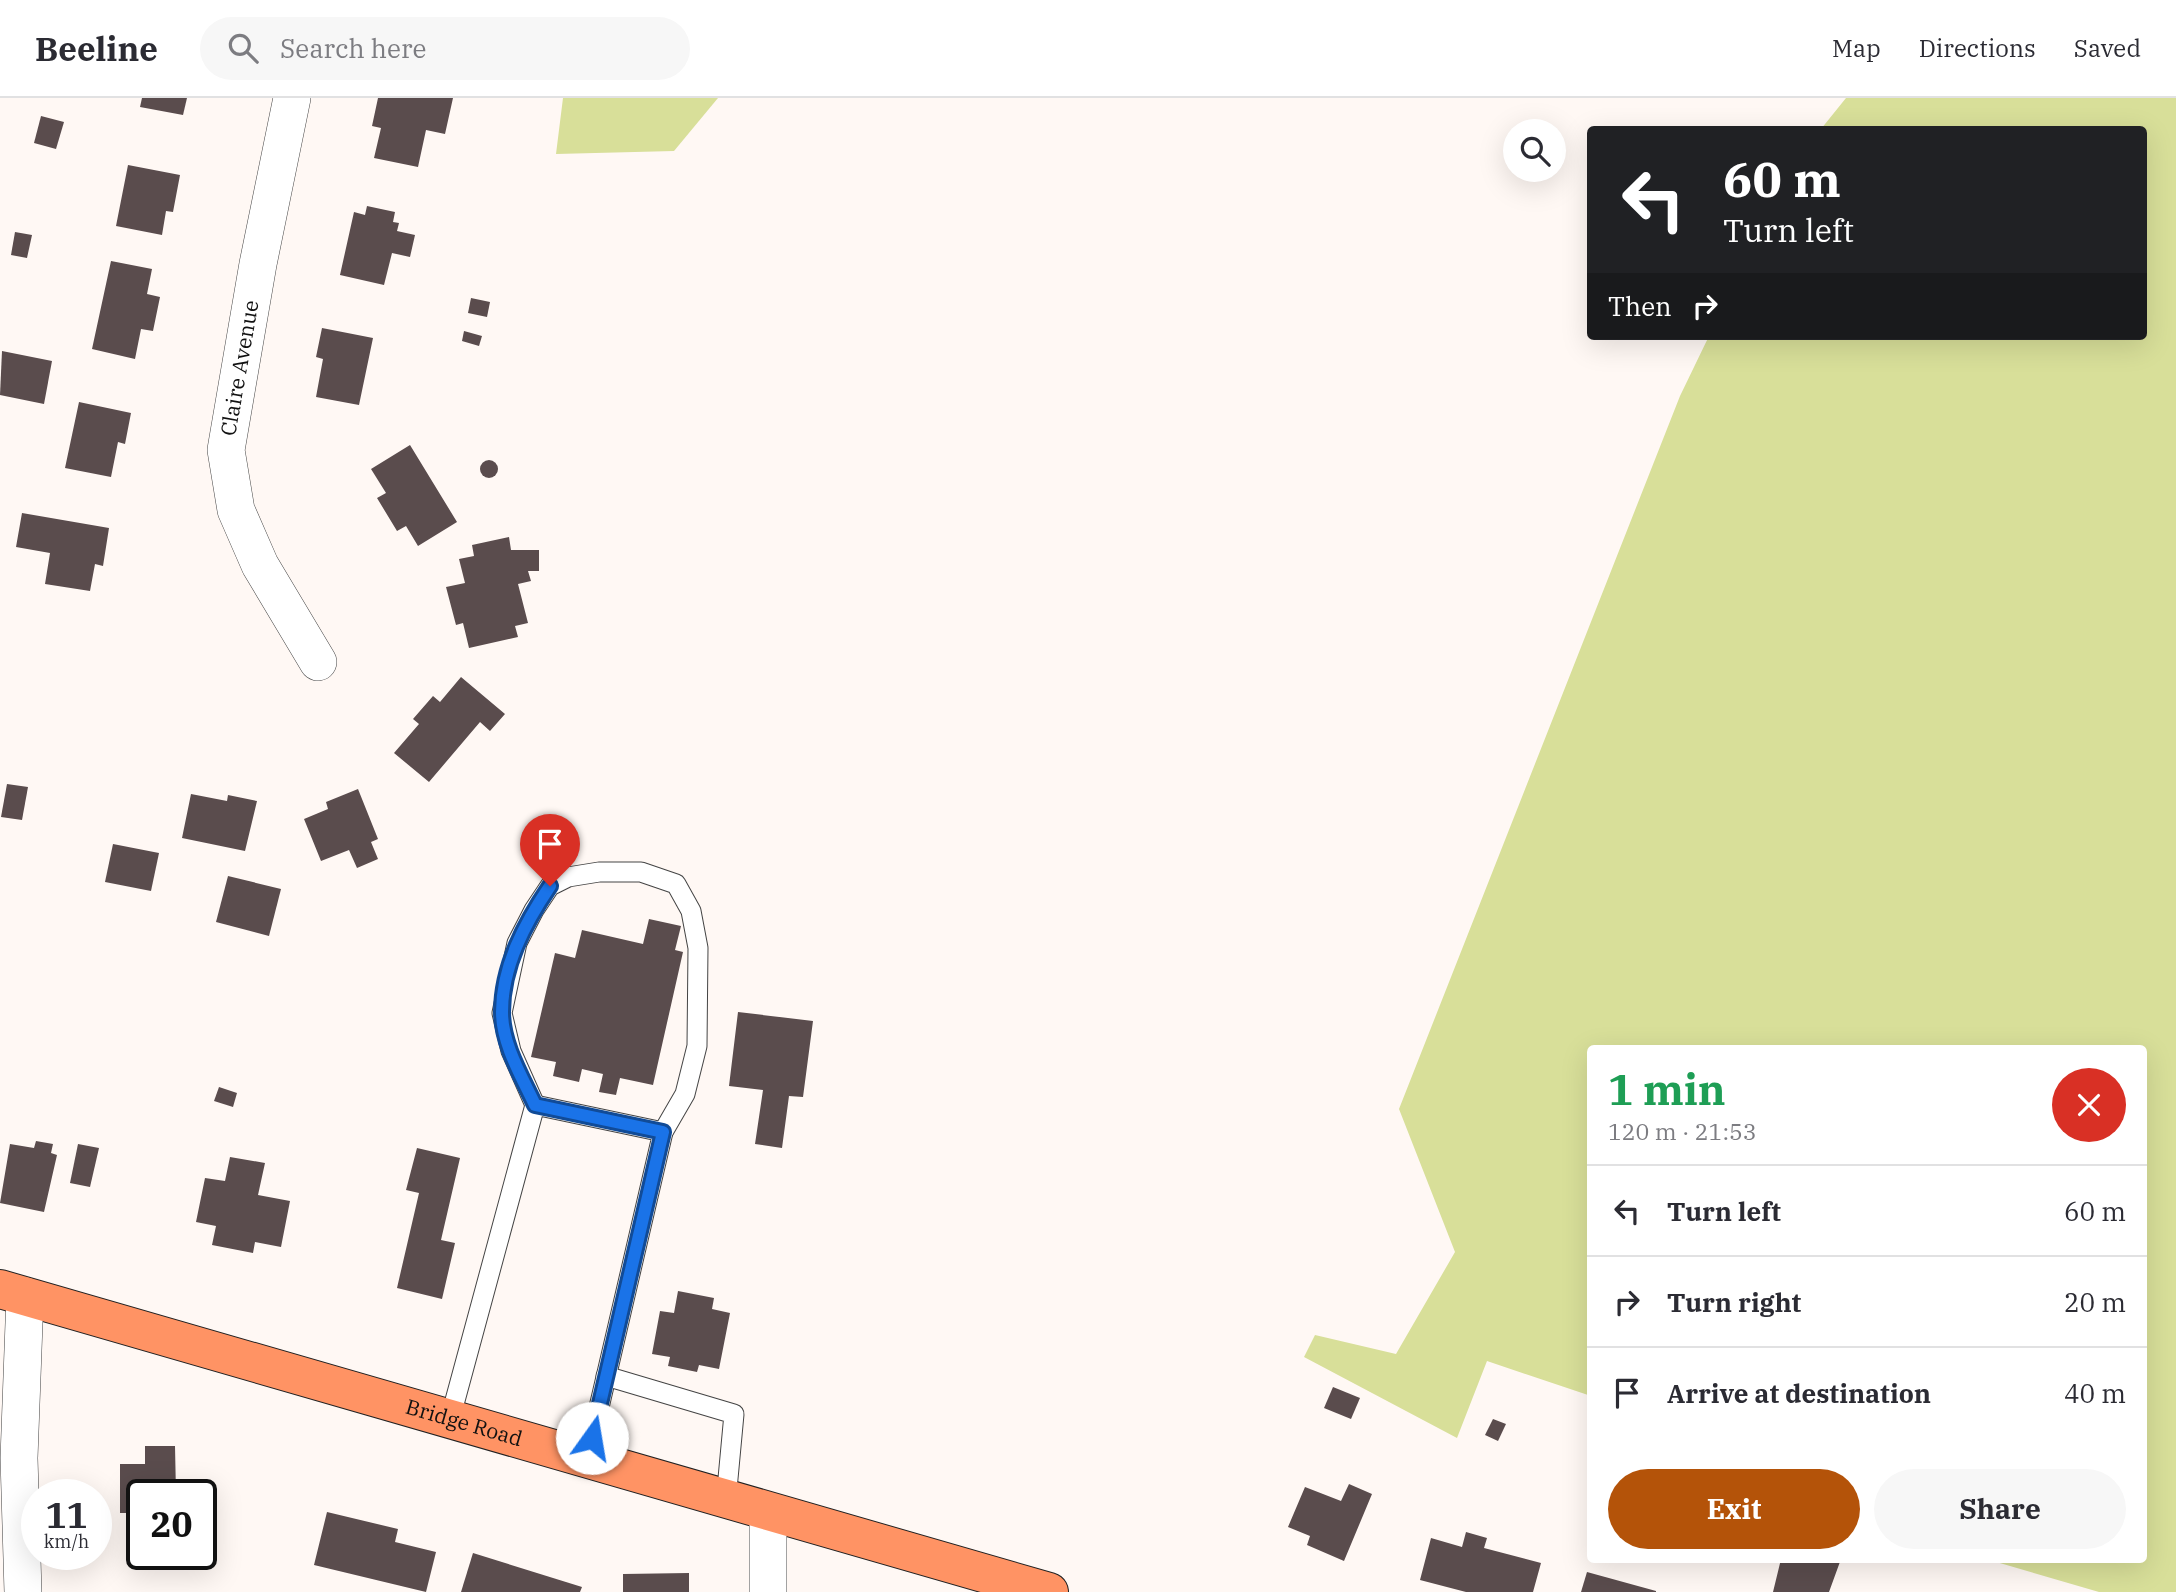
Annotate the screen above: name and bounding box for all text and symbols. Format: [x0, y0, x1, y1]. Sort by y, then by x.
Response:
search box [200, 17, 690, 80]
text: Beeline [35, 27, 158, 70]
icon: search [224, 29, 262, 67]
text: Search here [280, 31, 426, 65]
text: Map [1832, 32, 1881, 64]
text: Directions [1919, 32, 2036, 64]
text: Saved [2074, 32, 2141, 64]
map controls [1503, 119, 1566, 182]
button: search [1503, 119, 1566, 182]
text: 60 m [1723, 147, 1841, 210]
icon: left [1608, 154, 1699, 245]
text: Turn left [1723, 209, 1854, 251]
icon: right [1686, 287, 1724, 325]
text: Then [1608, 289, 1672, 323]
street label: Claire Avenue [213, 298, 265, 438]
pin [520, 814, 580, 886]
icon: arrive [531, 825, 569, 863]
text: 1 min [1608, 1062, 1726, 1117]
button: close [2052, 1068, 2126, 1142]
text: 120 m · 21:53 [1608, 1116, 1757, 1146]
icon: left [1608, 1192, 1646, 1230]
text: Turn left [1667, 1194, 1781, 1228]
text: 60 m [2064, 1194, 2126, 1228]
icon: right [1608, 1283, 1646, 1321]
text: Turn right [1667, 1285, 1801, 1319]
text: 20 m [2064, 1285, 2126, 1319]
icon: arrive [1608, 1374, 1646, 1412]
text: Arrive at destination [1667, 1376, 1931, 1410]
text: 40 m [2064, 1376, 2126, 1410]
street label: Bridge Road [403, 1392, 526, 1452]
position arrow [555, 1401, 629, 1475]
button: Exit [1608, 1469, 1860, 1549]
button: Share [1874, 1469, 2126, 1549]
speed limit sign: 20 [126, 1479, 217, 1570]
text: 11 [45, 1492, 88, 1538]
text: km/h [44, 1530, 89, 1553]

